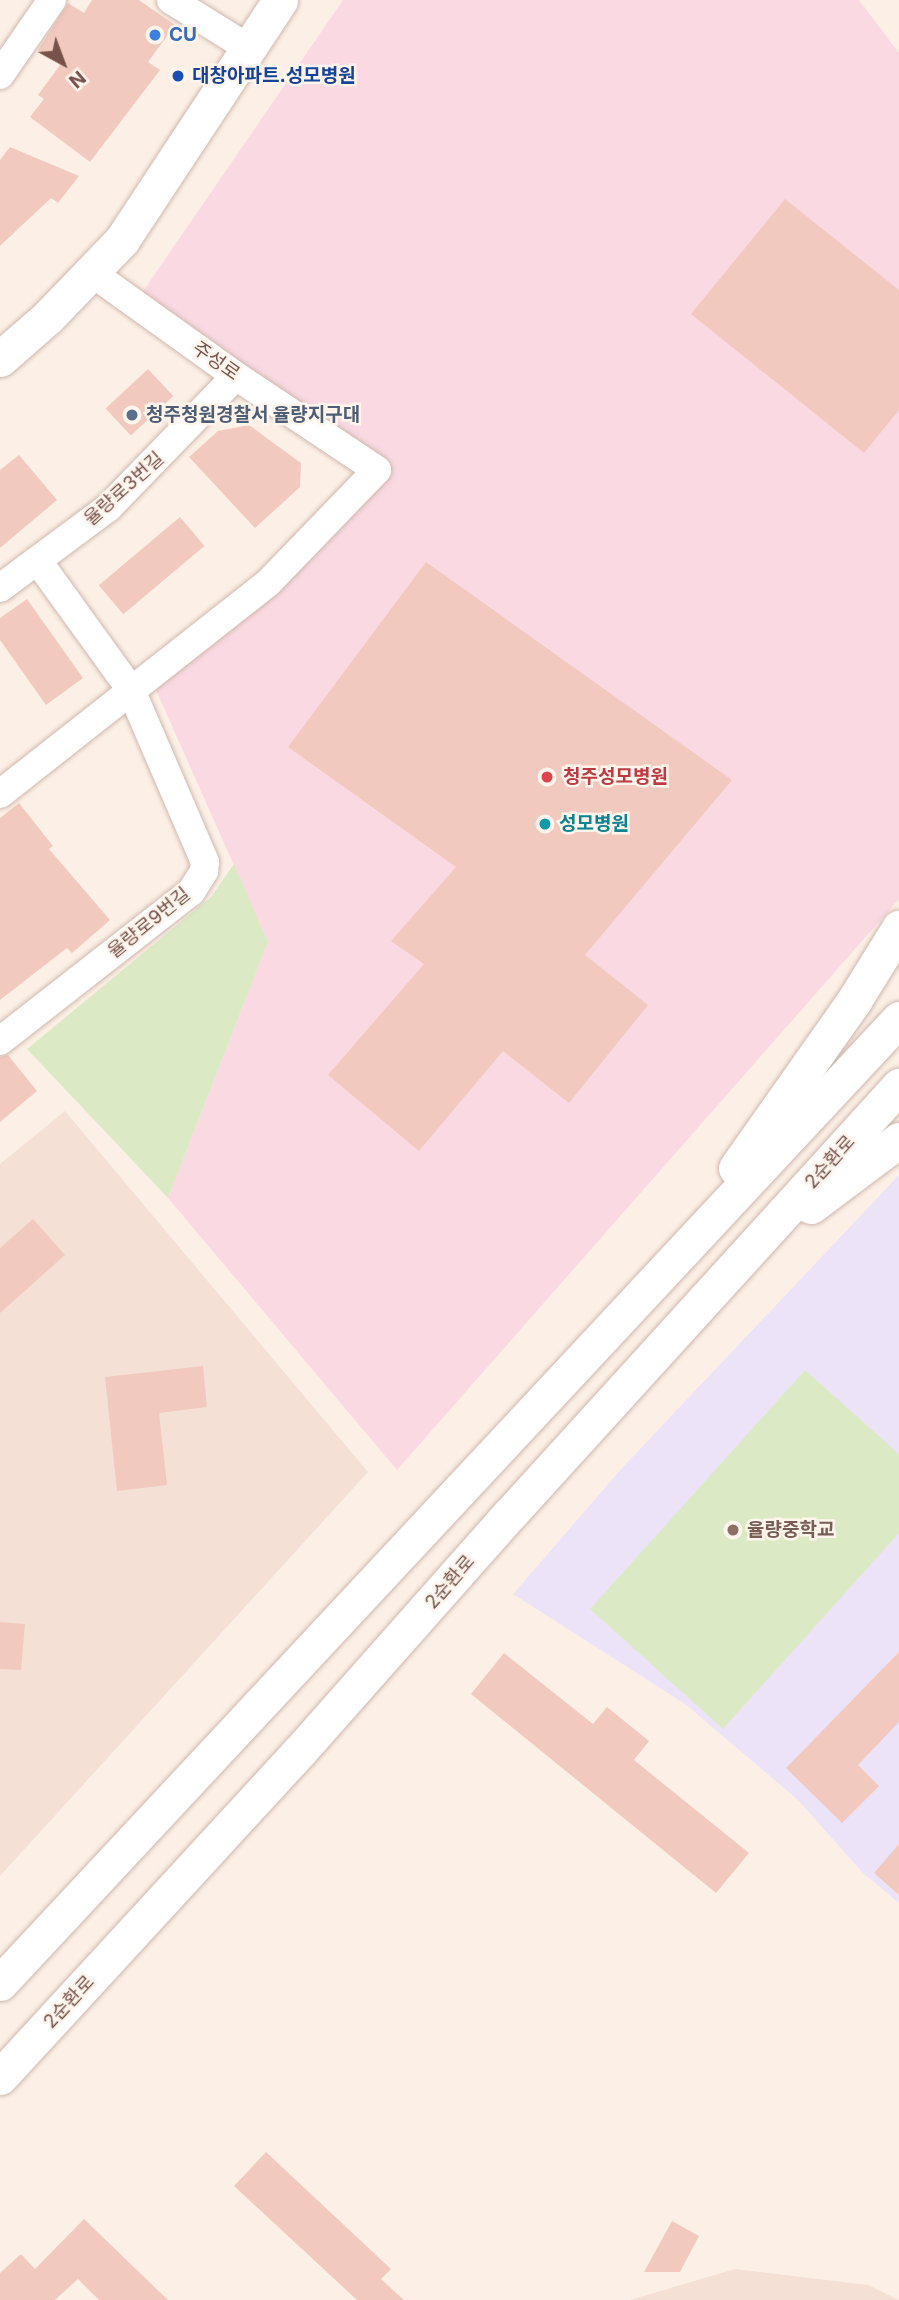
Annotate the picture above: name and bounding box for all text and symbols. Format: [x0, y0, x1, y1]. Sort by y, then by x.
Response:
place label: CU [169, 24, 197, 46]
marker: CU [147, 27, 163, 43]
north arrow [28, 28, 98, 98]
place label: 대창아파트.성모병원 [192, 65, 356, 87]
text: N [64, 66, 90, 93]
marker: 대창아파트.성모병원 [170, 68, 186, 84]
street label: 주성로 [188, 337, 244, 385]
place label: 청주청원경찰서 율량지구대 [146, 404, 360, 426]
marker: 청주청원경찰서 율량지구대 [124, 407, 140, 423]
street label: 율량로3번길 [80, 447, 168, 531]
place label: 청주성모병원 [563, 766, 668, 788]
marker: 청주성모병원 [537, 767, 557, 787]
place label: 성모병원 [559, 813, 629, 835]
marker: 성모병원 [537, 816, 553, 832]
street label: 율량로9번길 [103, 883, 195, 963]
street label: 2순환로 [800, 1131, 860, 1193]
place label: 율량중학교 [747, 1519, 834, 1541]
marker: 율량중학교 [725, 1522, 741, 1538]
street label: 2순환로 [420, 1550, 480, 1614]
street label: 2순환로 [39, 1971, 99, 2033]

